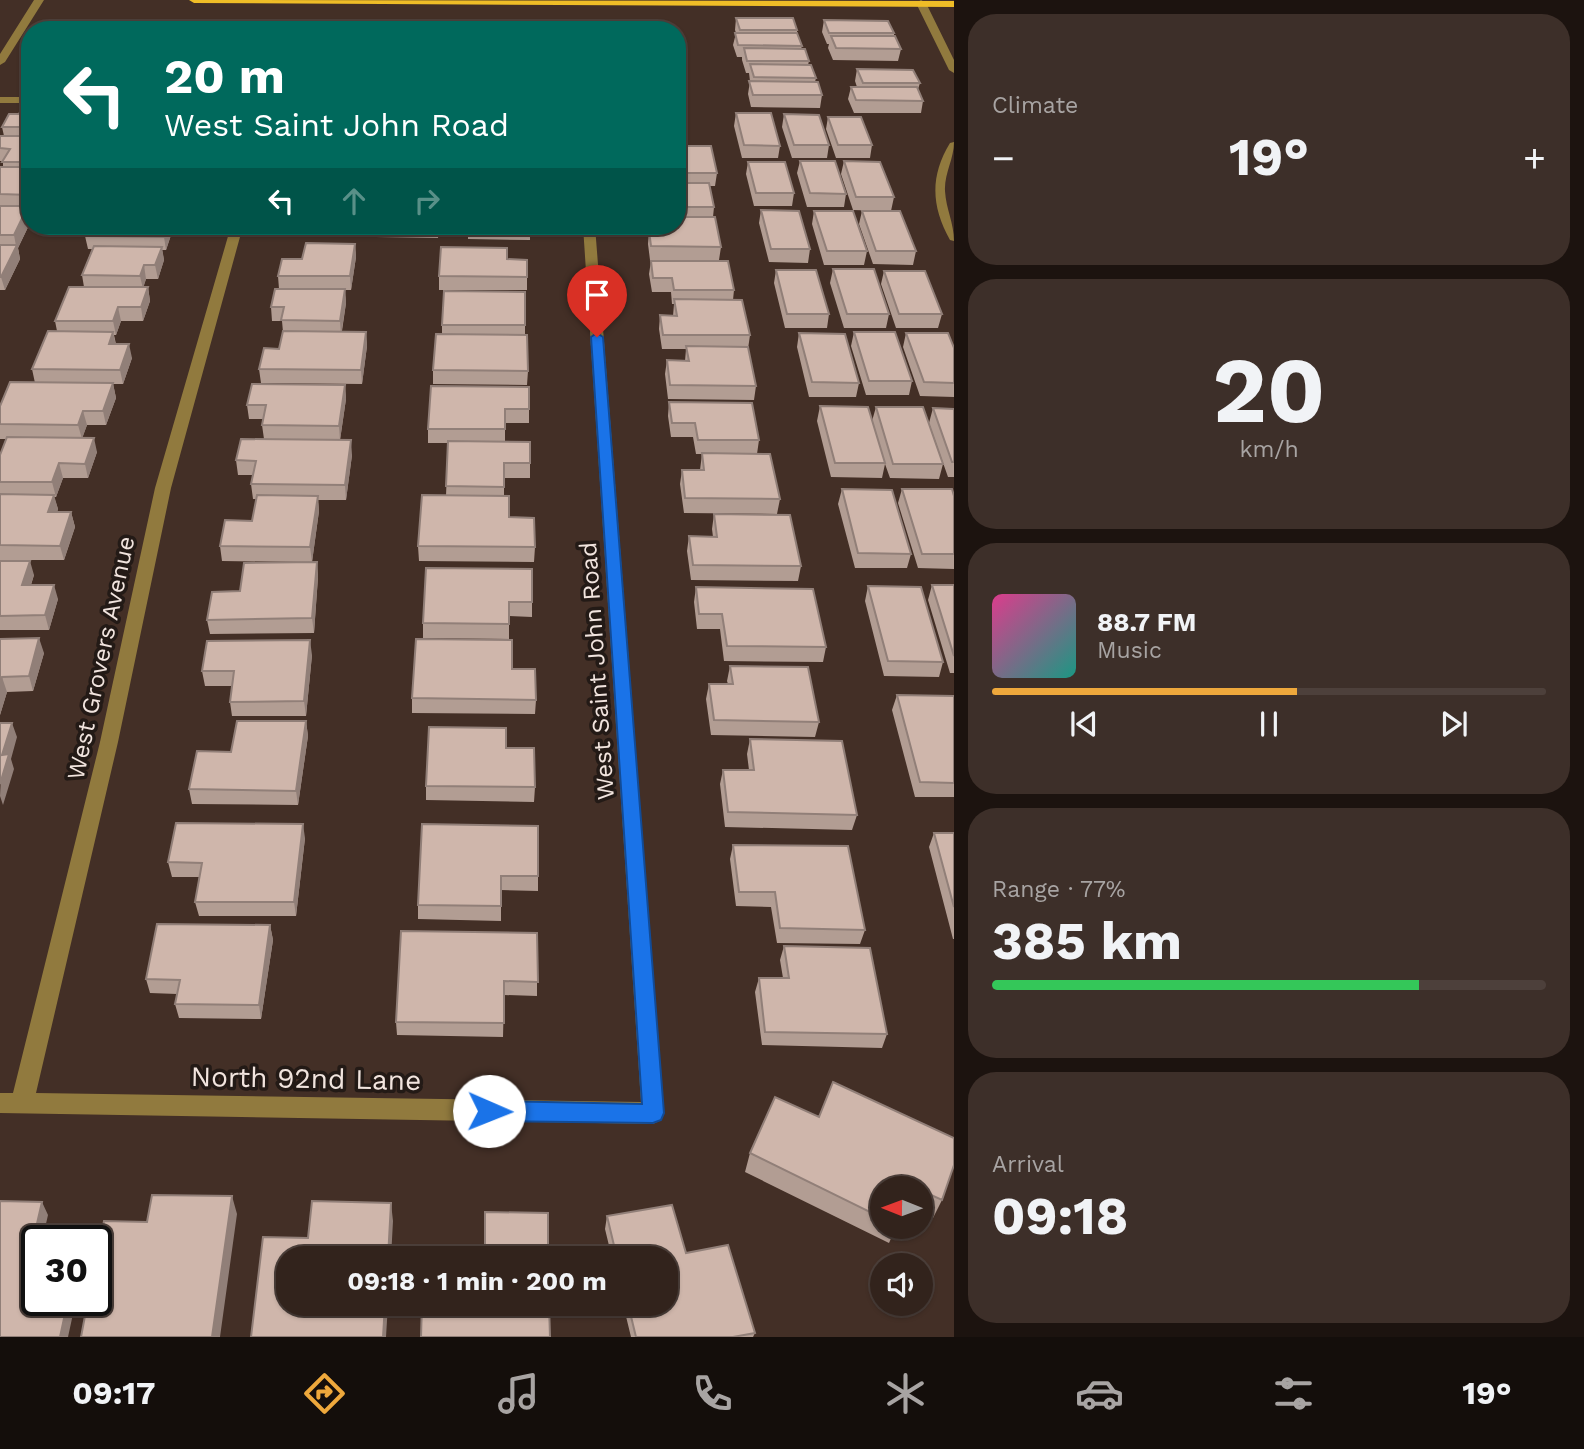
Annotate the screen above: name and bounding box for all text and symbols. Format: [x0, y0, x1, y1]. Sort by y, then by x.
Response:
text: 20 m [164, 47, 285, 105]
icon: left [49, 49, 140, 140]
text: Climate [992, 92, 1078, 119]
text: West Saint John Road [164, 106, 509, 144]
text: 19° [1229, 127, 1309, 188]
text: − [992, 136, 1015, 180]
text: + [1523, 136, 1546, 180]
icon: left [262, 182, 300, 220]
icon: ahead [335, 182, 373, 220]
icon: right [408, 182, 446, 220]
pin [567, 265, 627, 337]
icon: arrive [578, 276, 616, 314]
text: 20 [1213, 337, 1325, 444]
text: km/h [1239, 436, 1299, 463]
street label: West Grovers Avenue [61, 534, 141, 782]
street label: West Saint John Road [574, 541, 620, 801]
text: 88.7 FM [1097, 607, 1196, 637]
text: Music [1097, 637, 1162, 664]
icon: previous [1065, 705, 1103, 743]
icon: pause [1250, 705, 1288, 743]
icon: next [1435, 705, 1473, 743]
text: Range · 77% [992, 876, 1126, 903]
text: 385 km [992, 911, 1182, 972]
street label: North 92nd Lane [190, 1060, 421, 1097]
position arrow [452, 1074, 526, 1148]
text: Arrival [992, 1151, 1064, 1178]
north arrow [870, 1176, 933, 1239]
map controls [870, 1176, 933, 1316]
text: 09:18 [992, 1186, 1128, 1247]
speed limit sign: 30 [21, 1225, 112, 1316]
button: sound [870, 1253, 933, 1316]
text: 09:18 · 1 min · 200 m [347, 1266, 607, 1296]
icon: directions [300, 1369, 349, 1418]
icon: music [494, 1369, 543, 1418]
icon: phone [688, 1369, 737, 1418]
icon: climate [881, 1369, 930, 1418]
icon: car [1075, 1369, 1124, 1418]
icon: filters [1269, 1369, 1318, 1418]
text: 09:17 [72, 1374, 156, 1412]
text: 19° [1462, 1374, 1512, 1412]

